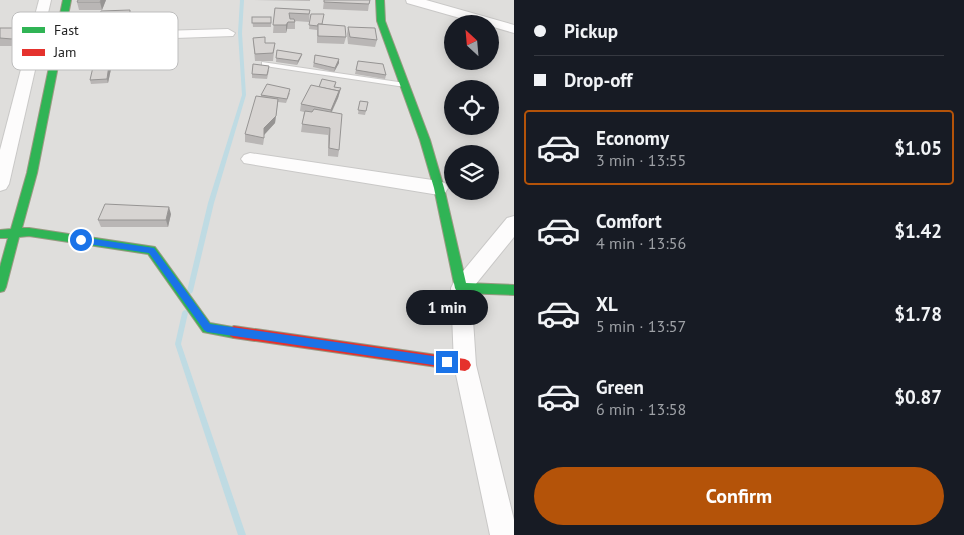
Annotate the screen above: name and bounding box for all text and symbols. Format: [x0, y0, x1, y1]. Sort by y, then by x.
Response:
legend [12, 12, 178, 70]
north arrow [444, 15, 499, 70]
map controls [444, 15, 499, 200]
text: Pickup [564, 19, 618, 43]
text: Fast [54, 21, 79, 39]
text: Jam [53, 43, 76, 61]
text: Drop-off [564, 68, 632, 92]
button: locate [444, 80, 499, 135]
icon: car [536, 125, 581, 170]
text: Economy [596, 126, 669, 150]
text: $1.05 [894, 136, 942, 160]
button: layers [444, 145, 499, 200]
text: 3 min · 13:55 [596, 150, 686, 170]
icon: car [536, 208, 581, 253]
text: Comfort [596, 209, 662, 233]
text: $1.42 [894, 219, 942, 243]
route start [70, 229, 92, 251]
text: 4 min · 13:56 [596, 233, 686, 253]
callout: 1 min [406, 290, 488, 324]
icon: car [536, 291, 581, 336]
text: XL [596, 292, 618, 316]
text: 1 min [427, 297, 467, 317]
text: $1.78 [894, 302, 942, 326]
text: 5 min · 13:57 [596, 316, 686, 336]
route end [436, 351, 458, 373]
icon: car [536, 374, 581, 419]
text: Green [596, 375, 644, 399]
text: $0.87 [894, 385, 942, 409]
text: 6 min · 13:58 [596, 399, 686, 419]
button: Confirm [534, 467, 944, 525]

